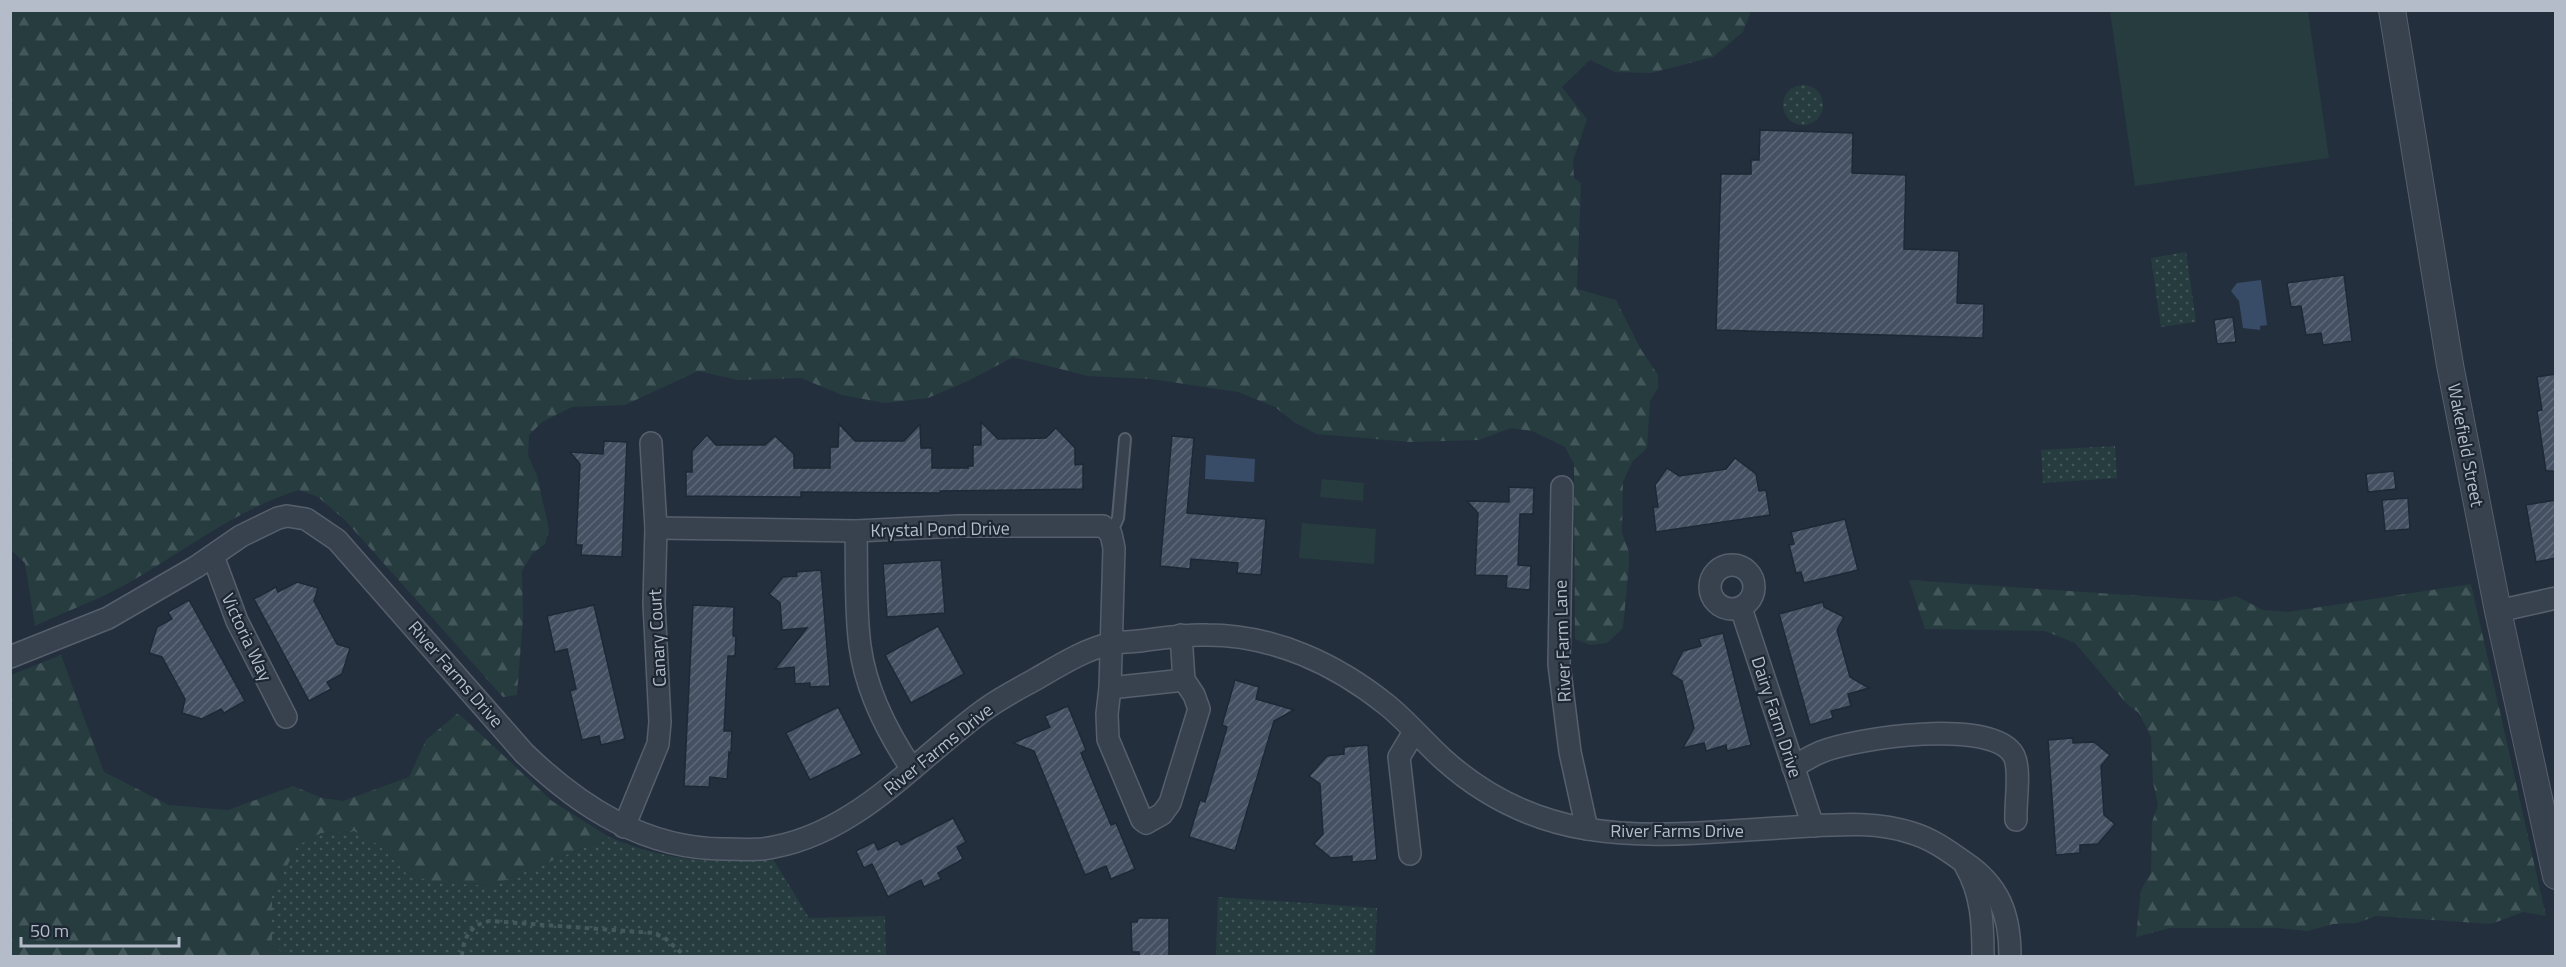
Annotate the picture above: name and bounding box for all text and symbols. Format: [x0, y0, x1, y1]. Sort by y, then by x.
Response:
street label: Wakefield Street [2441, 381, 2491, 510]
street label: Krystal Pond Drive [870, 514, 1010, 544]
street label: River Farm Lane [1546, 579, 1578, 703]
street label: Victoria Way [215, 588, 279, 686]
street label: Canary Court [641, 588, 673, 687]
street label: River Farms Drive [402, 615, 510, 733]
street label: Dairy Farm Drive [1745, 653, 1809, 781]
street label: River Farms Drive [878, 696, 998, 802]
street label: River Farms Drive [1610, 817, 1744, 844]
scale bar [21, 910, 178, 948]
text: 50 m [30, 917, 69, 944]

